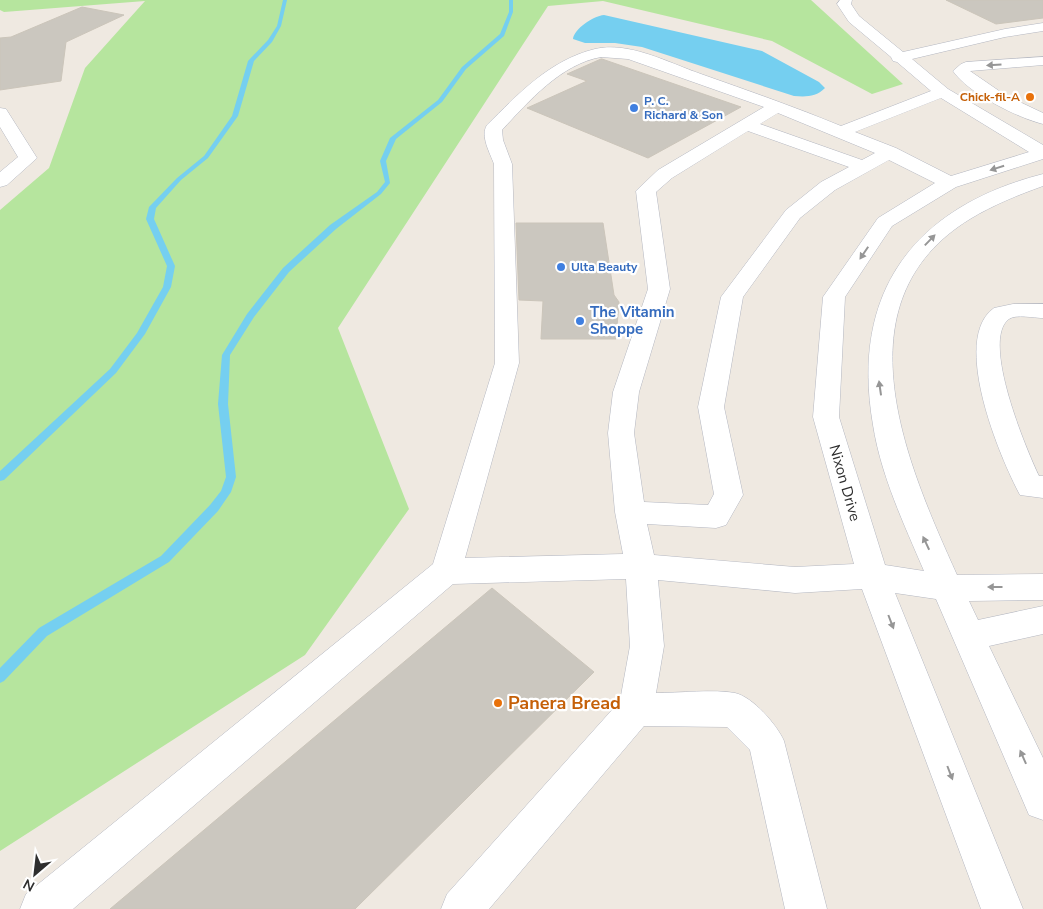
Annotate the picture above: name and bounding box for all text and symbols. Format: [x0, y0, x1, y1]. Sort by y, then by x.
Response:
one-way arrow [986, 61, 1002, 69]
place label: Chick-fil-A [960, 89, 1020, 105]
marker: Chick-fil-A [1024, 91, 1036, 103]
place label: P. C. Richard & Son [644, 93, 723, 123]
marker: P. C. Richard & Son [628, 102, 640, 114]
one-way arrow [989, 164, 1004, 172]
one-way arrow [924, 234, 936, 246]
one-way arrow [859, 246, 869, 260]
place label: Ulta Beauty [571, 259, 638, 275]
marker: Ulta Beauty [555, 261, 567, 273]
place label: The Vitamin Shoppe [590, 302, 675, 339]
marker: The Vitamin Shoppe [574, 315, 586, 327]
one-way arrow [876, 380, 884, 396]
street label: Nixon Drive [825, 442, 865, 524]
one-way arrow [922, 536, 930, 550]
one-way arrow [987, 583, 1003, 591]
one-way arrow [887, 614, 895, 629]
place label: Panera Bread [508, 691, 621, 715]
marker: Panera Bread [492, 697, 504, 709]
one-way arrow [1019, 750, 1027, 764]
one-way arrow [946, 766, 954, 780]
north arrow [10, 849, 60, 899]
text: N [20, 874, 38, 896]

